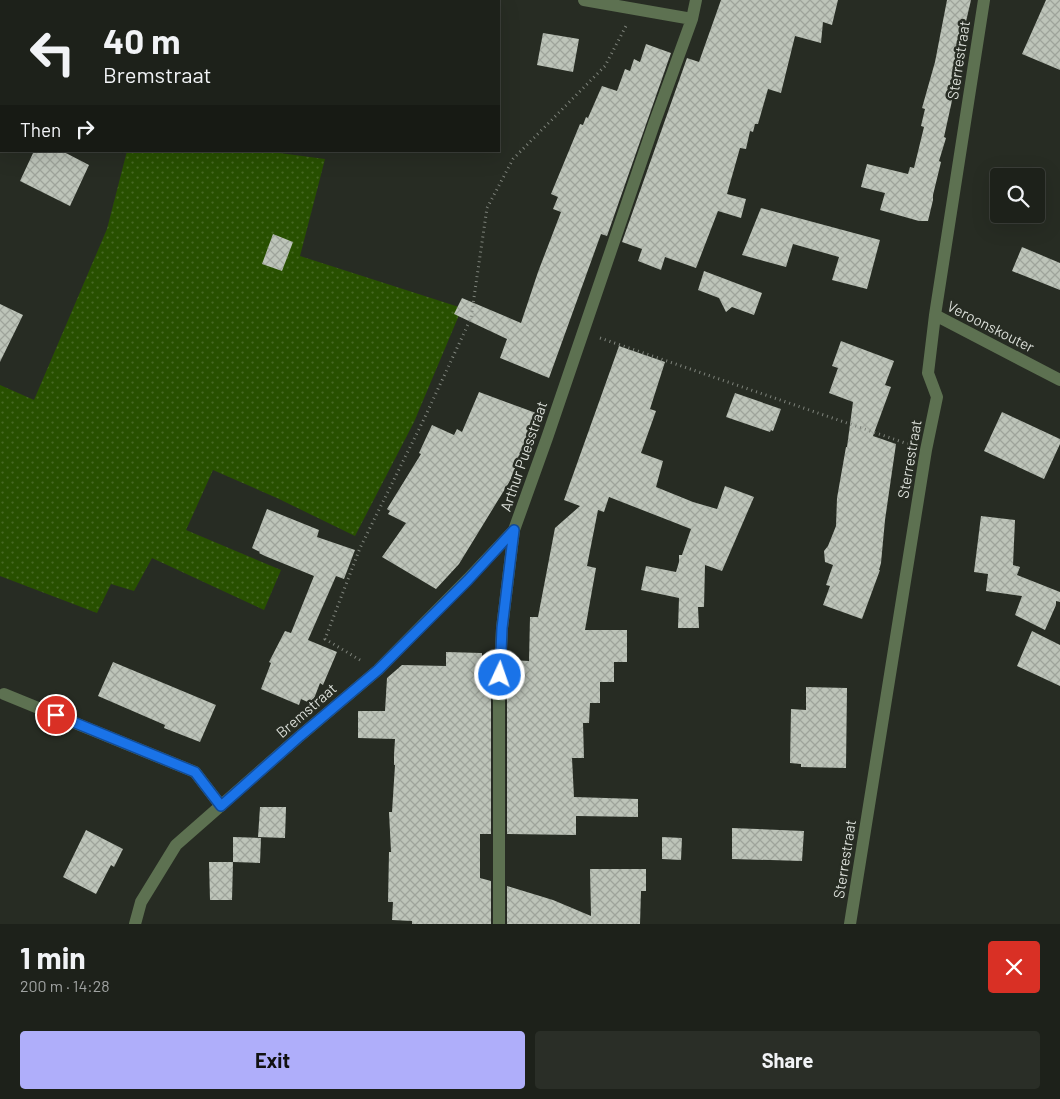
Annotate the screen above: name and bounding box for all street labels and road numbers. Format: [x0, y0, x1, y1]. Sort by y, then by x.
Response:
street label: Sterrestraat [943, 19, 973, 101]
street label: Veroonskouter [944, 296, 1038, 356]
street label: Arthur Puesstraat [496, 399, 550, 513]
street label: Sterrestraat [893, 418, 925, 500]
street label: Bremstraat [272, 679, 340, 741]
street label: Sterrestraat [829, 818, 859, 900]

